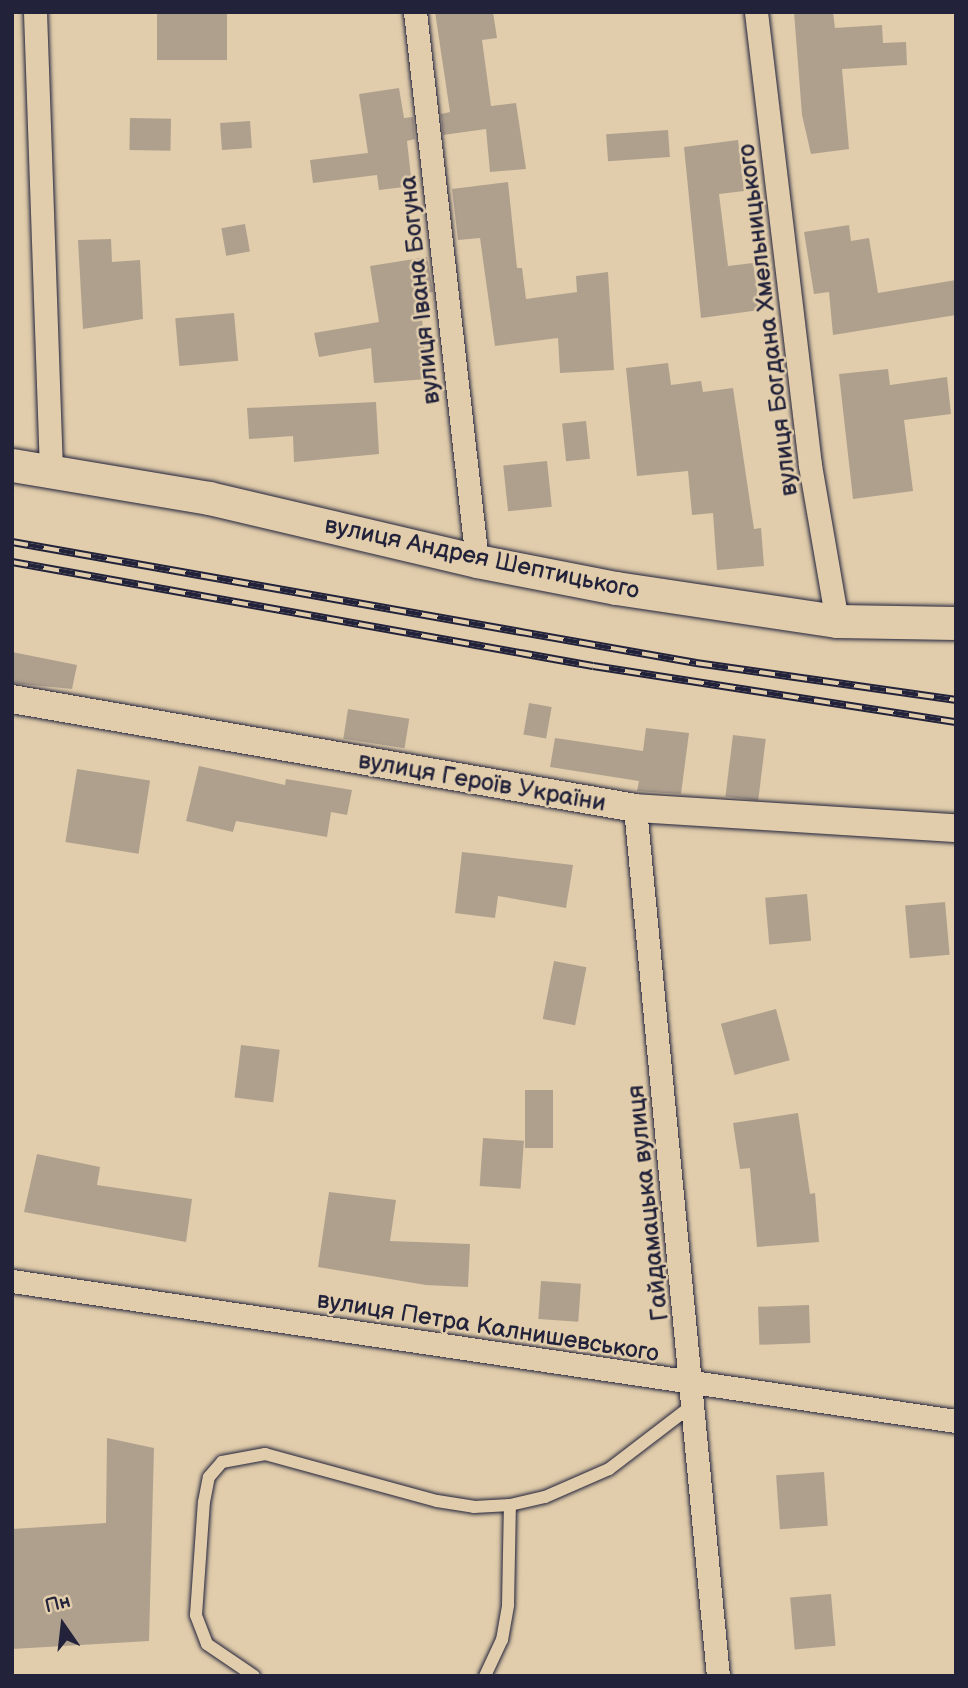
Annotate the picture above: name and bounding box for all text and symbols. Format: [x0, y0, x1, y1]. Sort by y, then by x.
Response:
street label: вулиця Богдана Хмельницького [732, 142, 804, 498]
street label: вулиця Івана Богуна [394, 174, 446, 406]
street label: вулиця Андрея Шептицького [322, 511, 642, 605]
street label: вулиця Героїв України [356, 746, 608, 818]
street label: Гайдамацька вулиця [621, 1084, 675, 1322]
street label: вулиця Петра Калнишевського [315, 1286, 661, 1368]
north arrow [28, 1590, 98, 1660]
text: Пн [43, 1590, 73, 1618]

